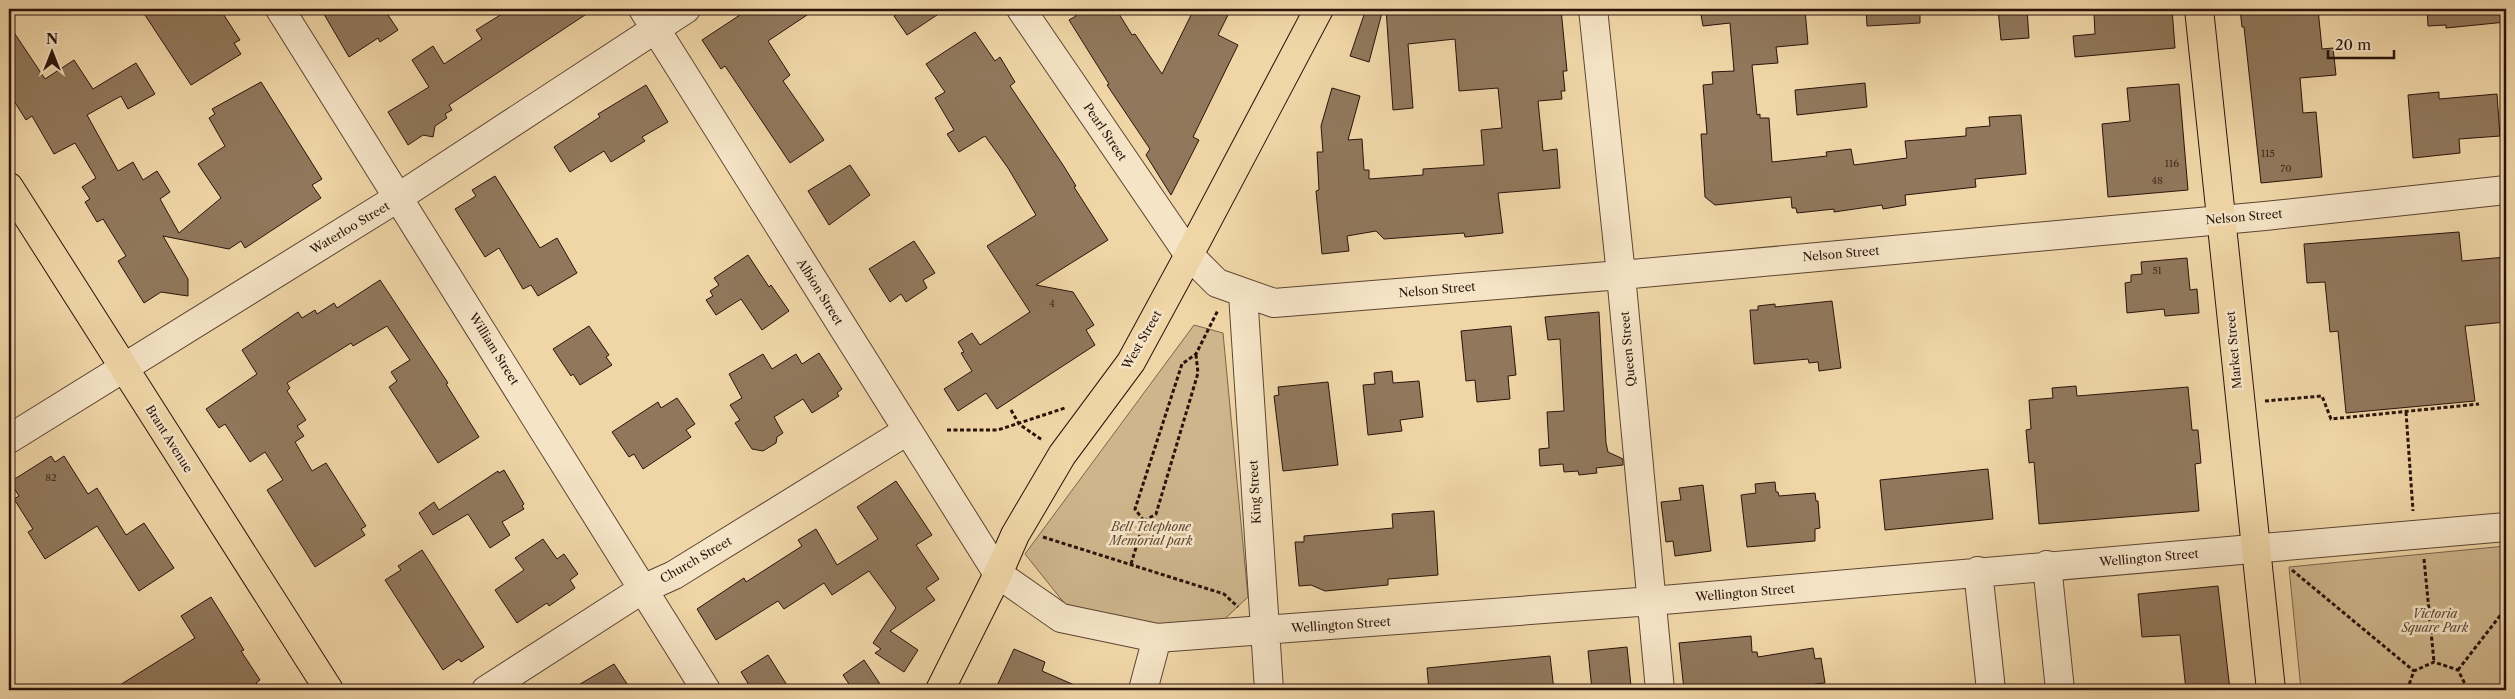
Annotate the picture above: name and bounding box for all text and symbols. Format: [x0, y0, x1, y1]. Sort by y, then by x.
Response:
north arrow [28, 28, 78, 78]
scale bar [2328, 28, 2394, 60]
text: N [46, 30, 58, 48]
text: 20 m [2335, 35, 2371, 54]
street label: Pearl Street [1081, 100, 1131, 164]
house number: 115 [2261, 147, 2275, 160]
house number: 116 [2165, 157, 2179, 170]
house number: 70 [2280, 162, 2292, 175]
house number: 48 [2151, 174, 2163, 187]
street label: Waterloo Street [306, 198, 393, 258]
street label: Nelson Street [2205, 206, 2284, 227]
street label: Nelson Street [1802, 243, 1881, 264]
street label: Albion Street [794, 255, 847, 328]
house number: 51 [2152, 264, 2163, 277]
street label: Nelson Street [1398, 279, 1477, 300]
house number: 4 [1049, 297, 1055, 310]
street label: West Street [1118, 307, 1165, 373]
street label: William Street [466, 309, 523, 388]
street label: Queen Street [1617, 310, 1638, 387]
street label: Market Street [2223, 310, 2244, 390]
street label: Brant Avenue [143, 402, 196, 476]
street label: King Street [1245, 459, 1264, 524]
house number: 82 [45, 471, 57, 484]
park label: Bell Telephone Memorial park [1108, 519, 1193, 548]
street label: Church Street [657, 533, 735, 586]
street label: Wellington Street [2098, 546, 2200, 569]
street label: Wellington Street [1694, 581, 1796, 604]
park label: Victoria Square Park [2401, 606, 2469, 635]
street label: Wellington Street [1290, 613, 1392, 636]

